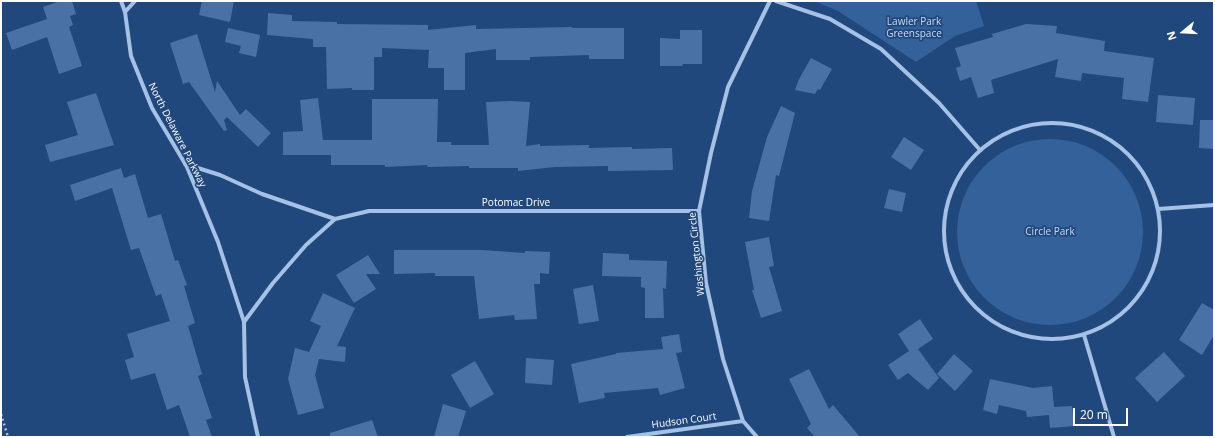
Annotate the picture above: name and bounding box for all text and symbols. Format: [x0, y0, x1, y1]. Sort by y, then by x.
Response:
north arrow [1163, 12, 1203, 52]
park label: Lawler Park Greenspace [886, 16, 942, 40]
text: N [1163, 29, 1180, 42]
street label: North Delaware Parkway [145, 81, 209, 189]
street label: Potomac Drive [482, 197, 550, 209]
street label: Washington Circle [687, 212, 707, 296]
park label: Circle Park [1025, 226, 1075, 238]
scale bar [1075, 400, 1130, 426]
text: 20 m [1080, 406, 1108, 423]
street label: Hudson Court [651, 411, 717, 431]

